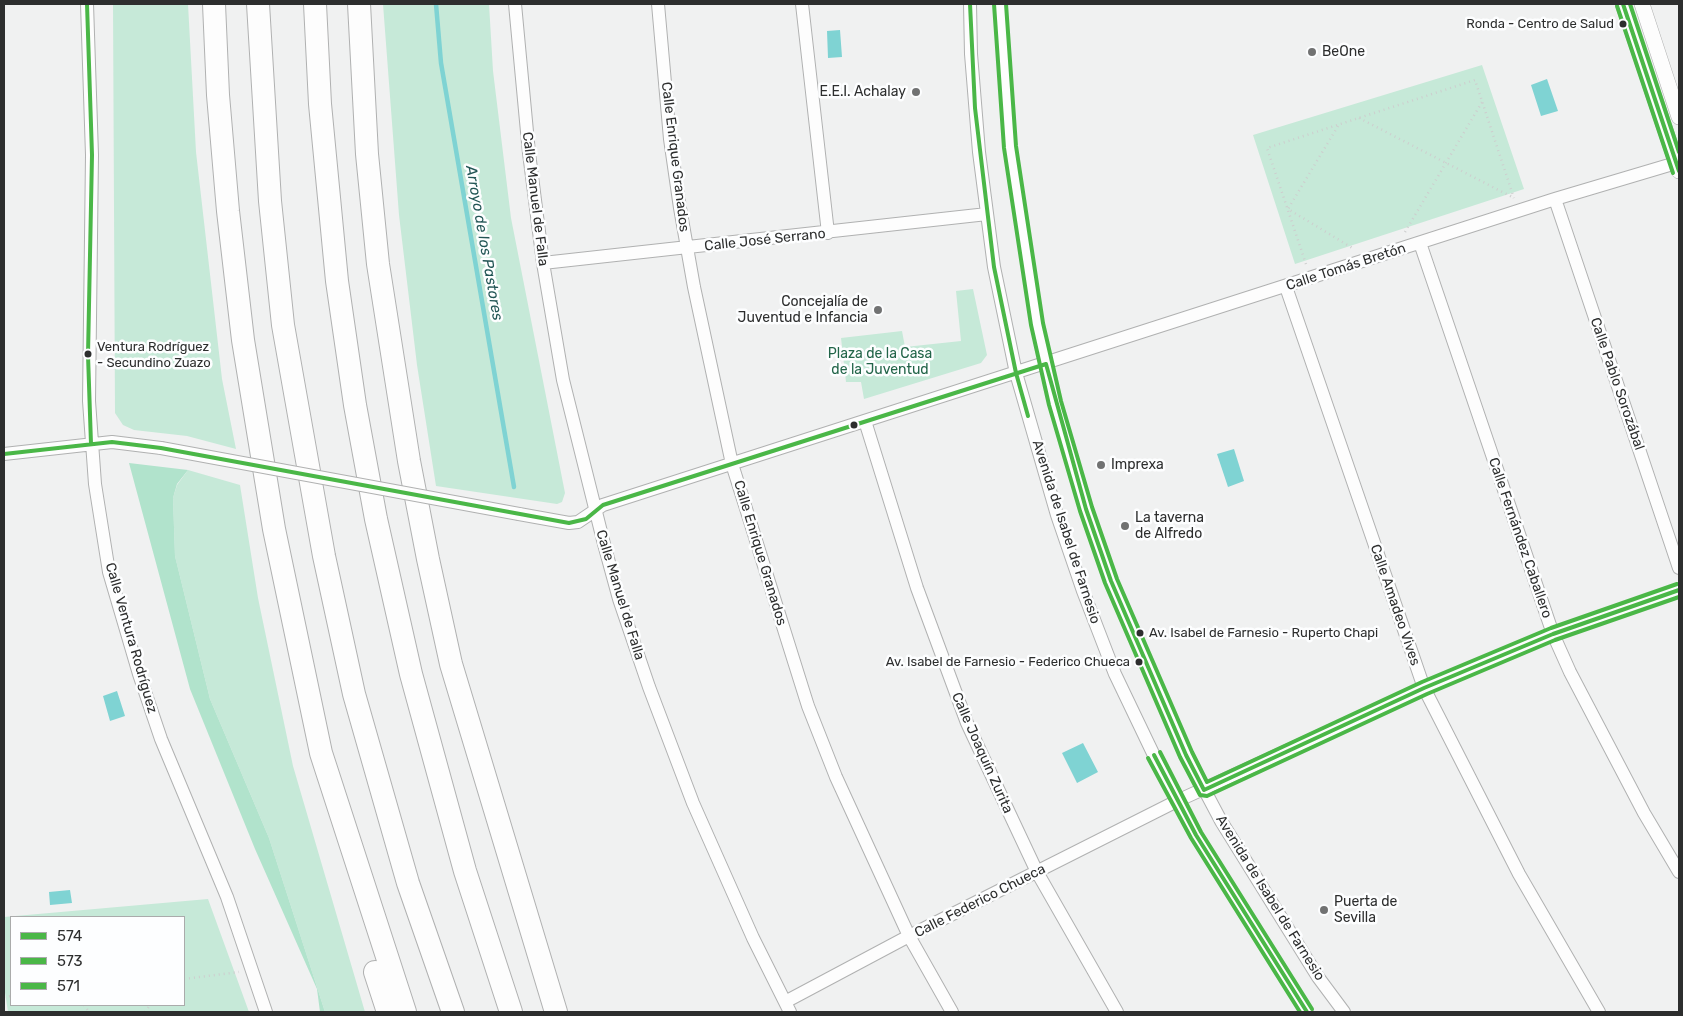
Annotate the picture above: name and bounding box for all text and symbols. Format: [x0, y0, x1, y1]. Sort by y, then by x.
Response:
place label: Ronda - Centro de Salud [1466, 16, 1614, 32]
marker: Ronda - Centro de Salud [1618, 19, 1628, 29]
place label: BeOne [1322, 44, 1365, 60]
marker: BeOne [1306, 46, 1318, 58]
street label: Calle Enrique Granados [657, 81, 693, 233]
place label: E.E.I. Achalay [820, 84, 906, 100]
marker: E.E.I. Achalay [910, 86, 922, 98]
street label: Calle Manuel de Falla [518, 131, 552, 267]
water label: Arroyo de los Pastores [462, 164, 506, 322]
street label: Calle José Serrano [704, 225, 826, 255]
street label: Calle Tomás Bretón [1284, 240, 1408, 294]
place label: Concejalía de Juventud e Infancia [738, 294, 868, 326]
marker: Concejalía de Juventud e Infancia [872, 304, 884, 316]
street label: Calle Pablo Sorozábal [1586, 316, 1648, 452]
place label: Ventura Rodríguez - Secundino Zuazo [97, 339, 211, 370]
park label: Plaza de la Casa de la Juventud [828, 346, 932, 378]
marker: Ventura Rodríguez - Secundino Zuazo [83, 349, 93, 359]
unlabelled marker [849, 420, 859, 430]
street label: Avenida de Isabel de Farnesio [1028, 438, 1104, 626]
street label: Calle Fernández Caballero [1485, 456, 1555, 620]
place label: Imprexa [1111, 457, 1164, 473]
marker: Imprexa [1095, 459, 1107, 471]
street label: Calle Enrique Granados [730, 478, 790, 628]
place label: La taverna de Alfredo [1135, 510, 1204, 542]
marker: La taverna de Alfredo [1119, 520, 1131, 532]
street label: Calle Manuel de Falla [592, 528, 648, 662]
street label: Calle Amadeo Vives [1366, 542, 1424, 668]
street label: Calle Ventura Rodríguez [101, 561, 161, 715]
place label: Av. Isabel de Farnesio - Ruperto Chapi [1149, 625, 1378, 641]
marker: Av. Isabel de Farnesio - Ruperto Chapi [1135, 628, 1145, 638]
place label: Av. Isabel de Farnesio - Federico Chueca [886, 654, 1130, 670]
marker: Av. Isabel de Farnesio - Federico Chueca [1134, 657, 1144, 667]
street label: Calle Joaquín Zurita [948, 690, 1016, 816]
street label: Avenida de Isabel de Farnesio [1212, 812, 1328, 984]
street label: Calle Federico Chueca [912, 861, 1048, 941]
place label: Puerta de Sevilla [1334, 894, 1397, 926]
marker: Puerta de Sevilla [1318, 904, 1330, 916]
legend [10, 916, 185, 1006]
text: 574 [57, 927, 82, 945]
text: 573 [57, 952, 83, 970]
text: 571 [57, 977, 80, 995]

